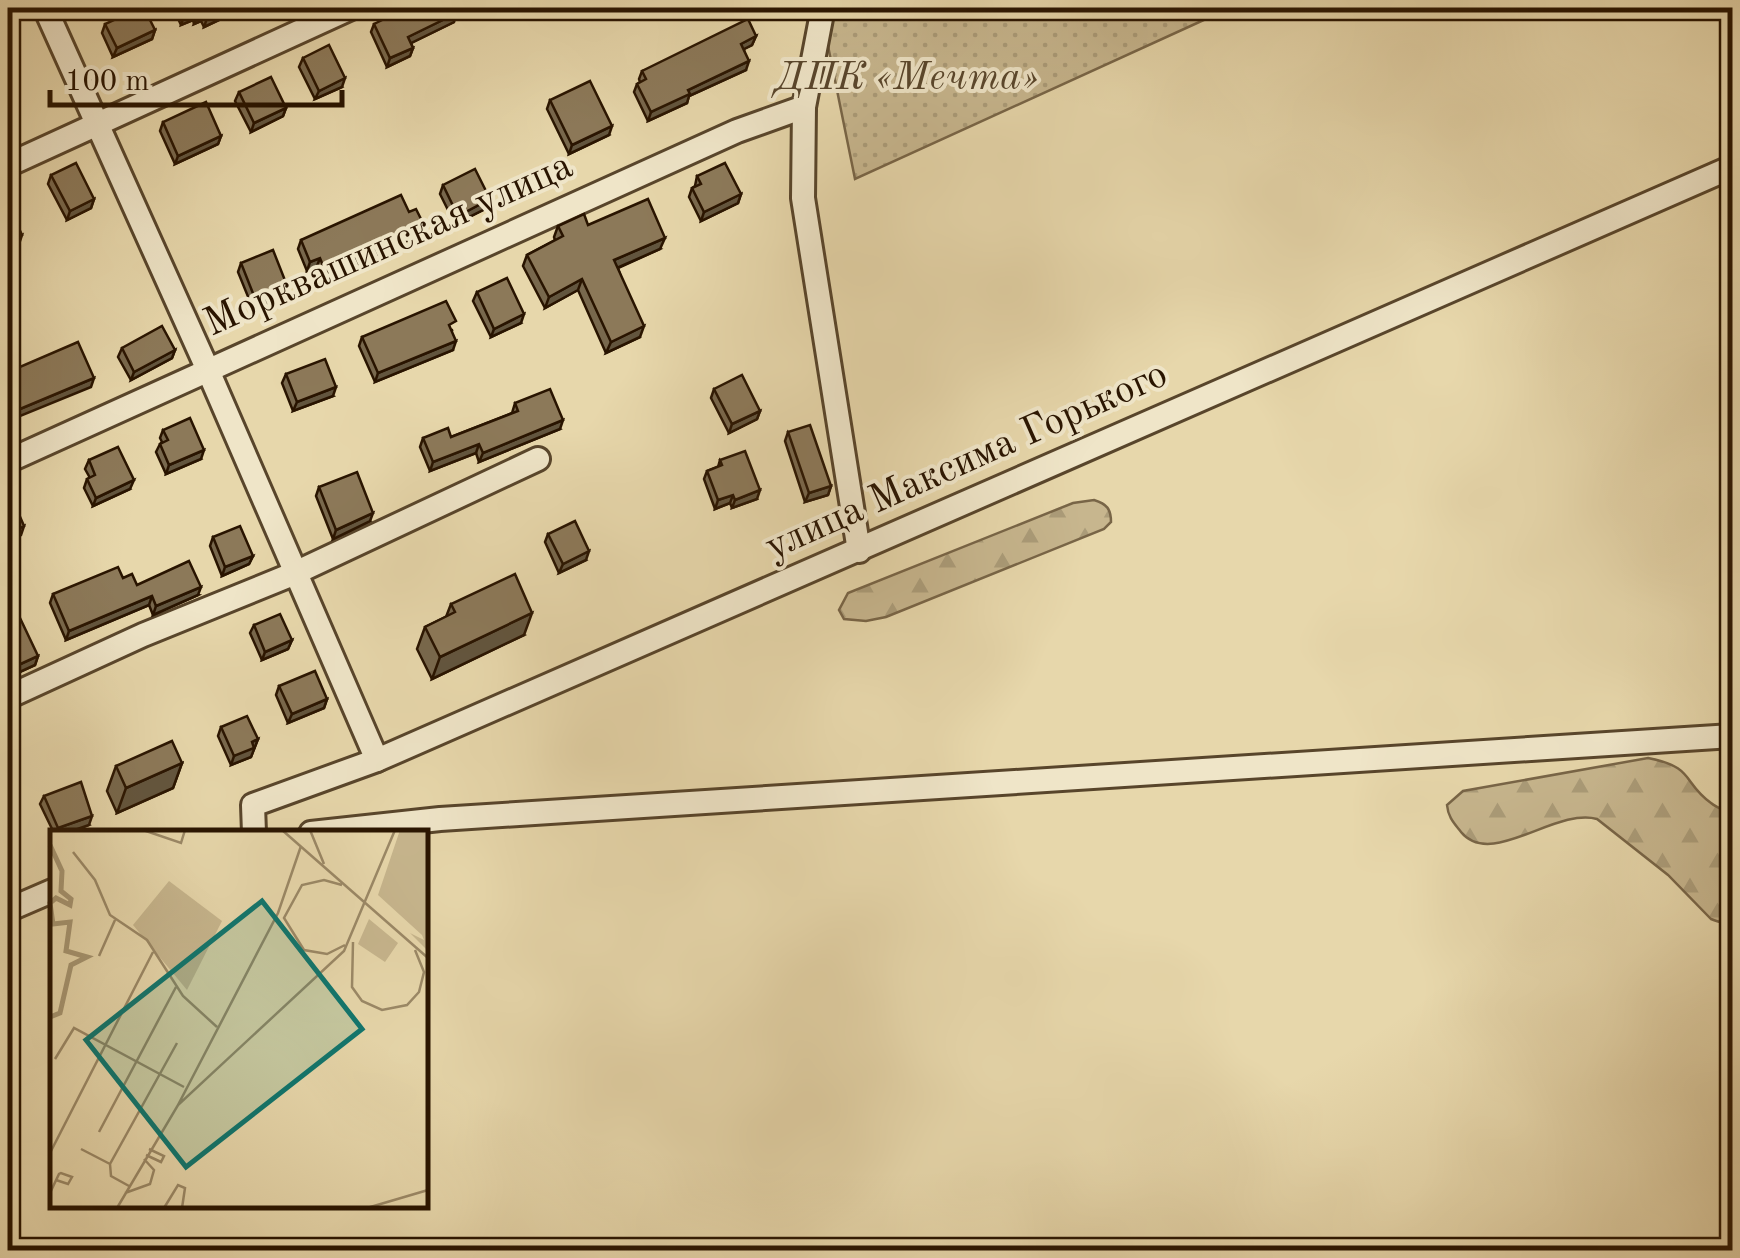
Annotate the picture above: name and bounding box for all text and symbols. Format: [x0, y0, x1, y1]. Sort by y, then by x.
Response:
scale bar [50, 45, 342, 107]
park label: ДПК «Мечта» [770, 59, 1039, 99]
text: 100 m [65, 67, 149, 97]
street label: Морквашинская улица [199, 147, 579, 345]
street label: улица Максима Горького [760, 355, 1174, 569]
inset map [50, 830, 428, 1208]

